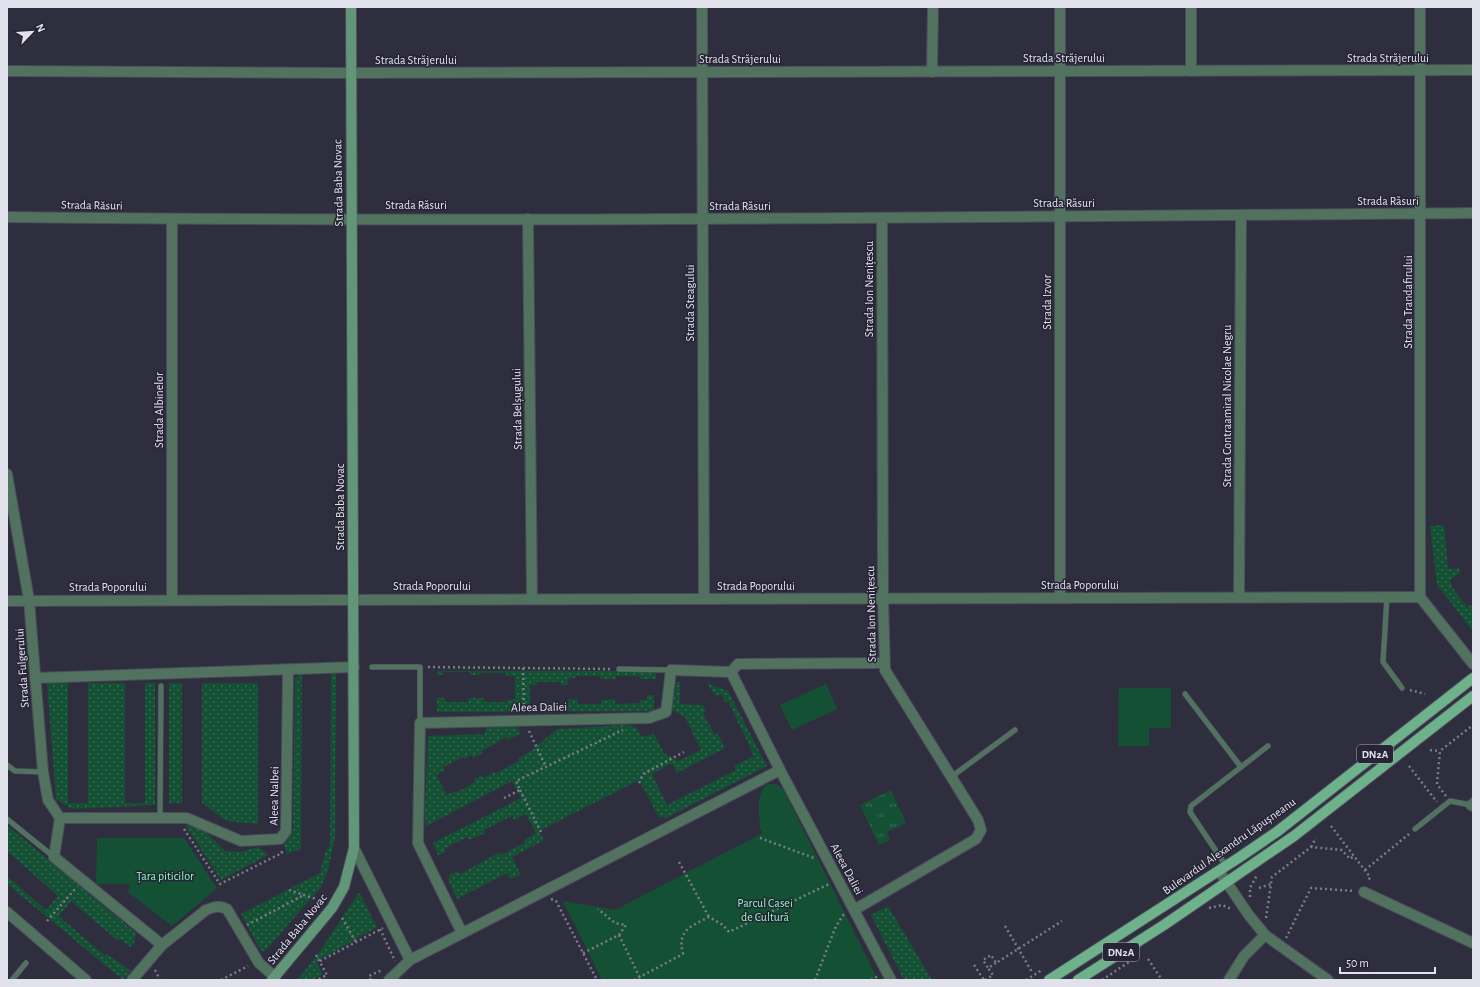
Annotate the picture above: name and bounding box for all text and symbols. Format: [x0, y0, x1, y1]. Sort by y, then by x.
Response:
north arrow [12, 12, 52, 52]
text: N [34, 22, 47, 34]
street label: Strada Străjerului [1023, 52, 1105, 65]
street label: Strada Străjerului [1347, 52, 1429, 65]
street label: Strada Străjerului [699, 53, 781, 66]
street label: Strada Străjerului [375, 54, 457, 67]
street label: Strada Baba Novac [331, 139, 345, 227]
street label: Strada Răsuri [1357, 195, 1419, 207]
street label: Strada Răsuri [1033, 197, 1095, 209]
street label: Strada Răsuri [61, 198, 123, 212]
street label: Strada Răsuri [385, 199, 447, 211]
street label: Strada Răsuri [709, 200, 771, 212]
street label: Strada Ion Nenițescu [863, 241, 877, 337]
street label: Strada Trandafirului [1402, 255, 1414, 349]
street label: Strada Steagului [684, 265, 696, 341]
street label: Strada Izvor [1041, 274, 1053, 330]
street label: Strada Contraamiral Nicolae Negru [1221, 325, 1233, 487]
street label: Strada Belșugului [510, 368, 526, 450]
street label: Strada Albinelor [153, 372, 165, 448]
street label: Strada Baba Novac [334, 463, 346, 550]
street label: Strada Ion Nenițescu [864, 566, 880, 662]
street label: Strada Poporului [1041, 579, 1119, 591]
street label: Strada Poporului [393, 580, 471, 592]
street label: Strada Poporului [717, 580, 795, 592]
street label: Strada Poporului [69, 581, 147, 593]
street label: Strada Fulgerului [13, 628, 31, 708]
street label: Aleea Daliei [511, 701, 567, 713]
road number: DN2A [1357, 745, 1393, 763]
street label: Aleea Nalbei [267, 766, 281, 826]
street label: Bulevardul Alexandru Lăpușneanu [1160, 795, 1299, 898]
street label: Aleea Daliei [829, 841, 865, 897]
park label: Țara piticilor [136, 870, 194, 884]
street label: Strada Baba Novac [265, 891, 329, 967]
park label: Parcul Casei de Cultură [737, 897, 793, 923]
road number: DN2A [1103, 943, 1139, 961]
scale bar [1340, 949, 1435, 975]
text: 50 m [1346, 957, 1369, 969]

